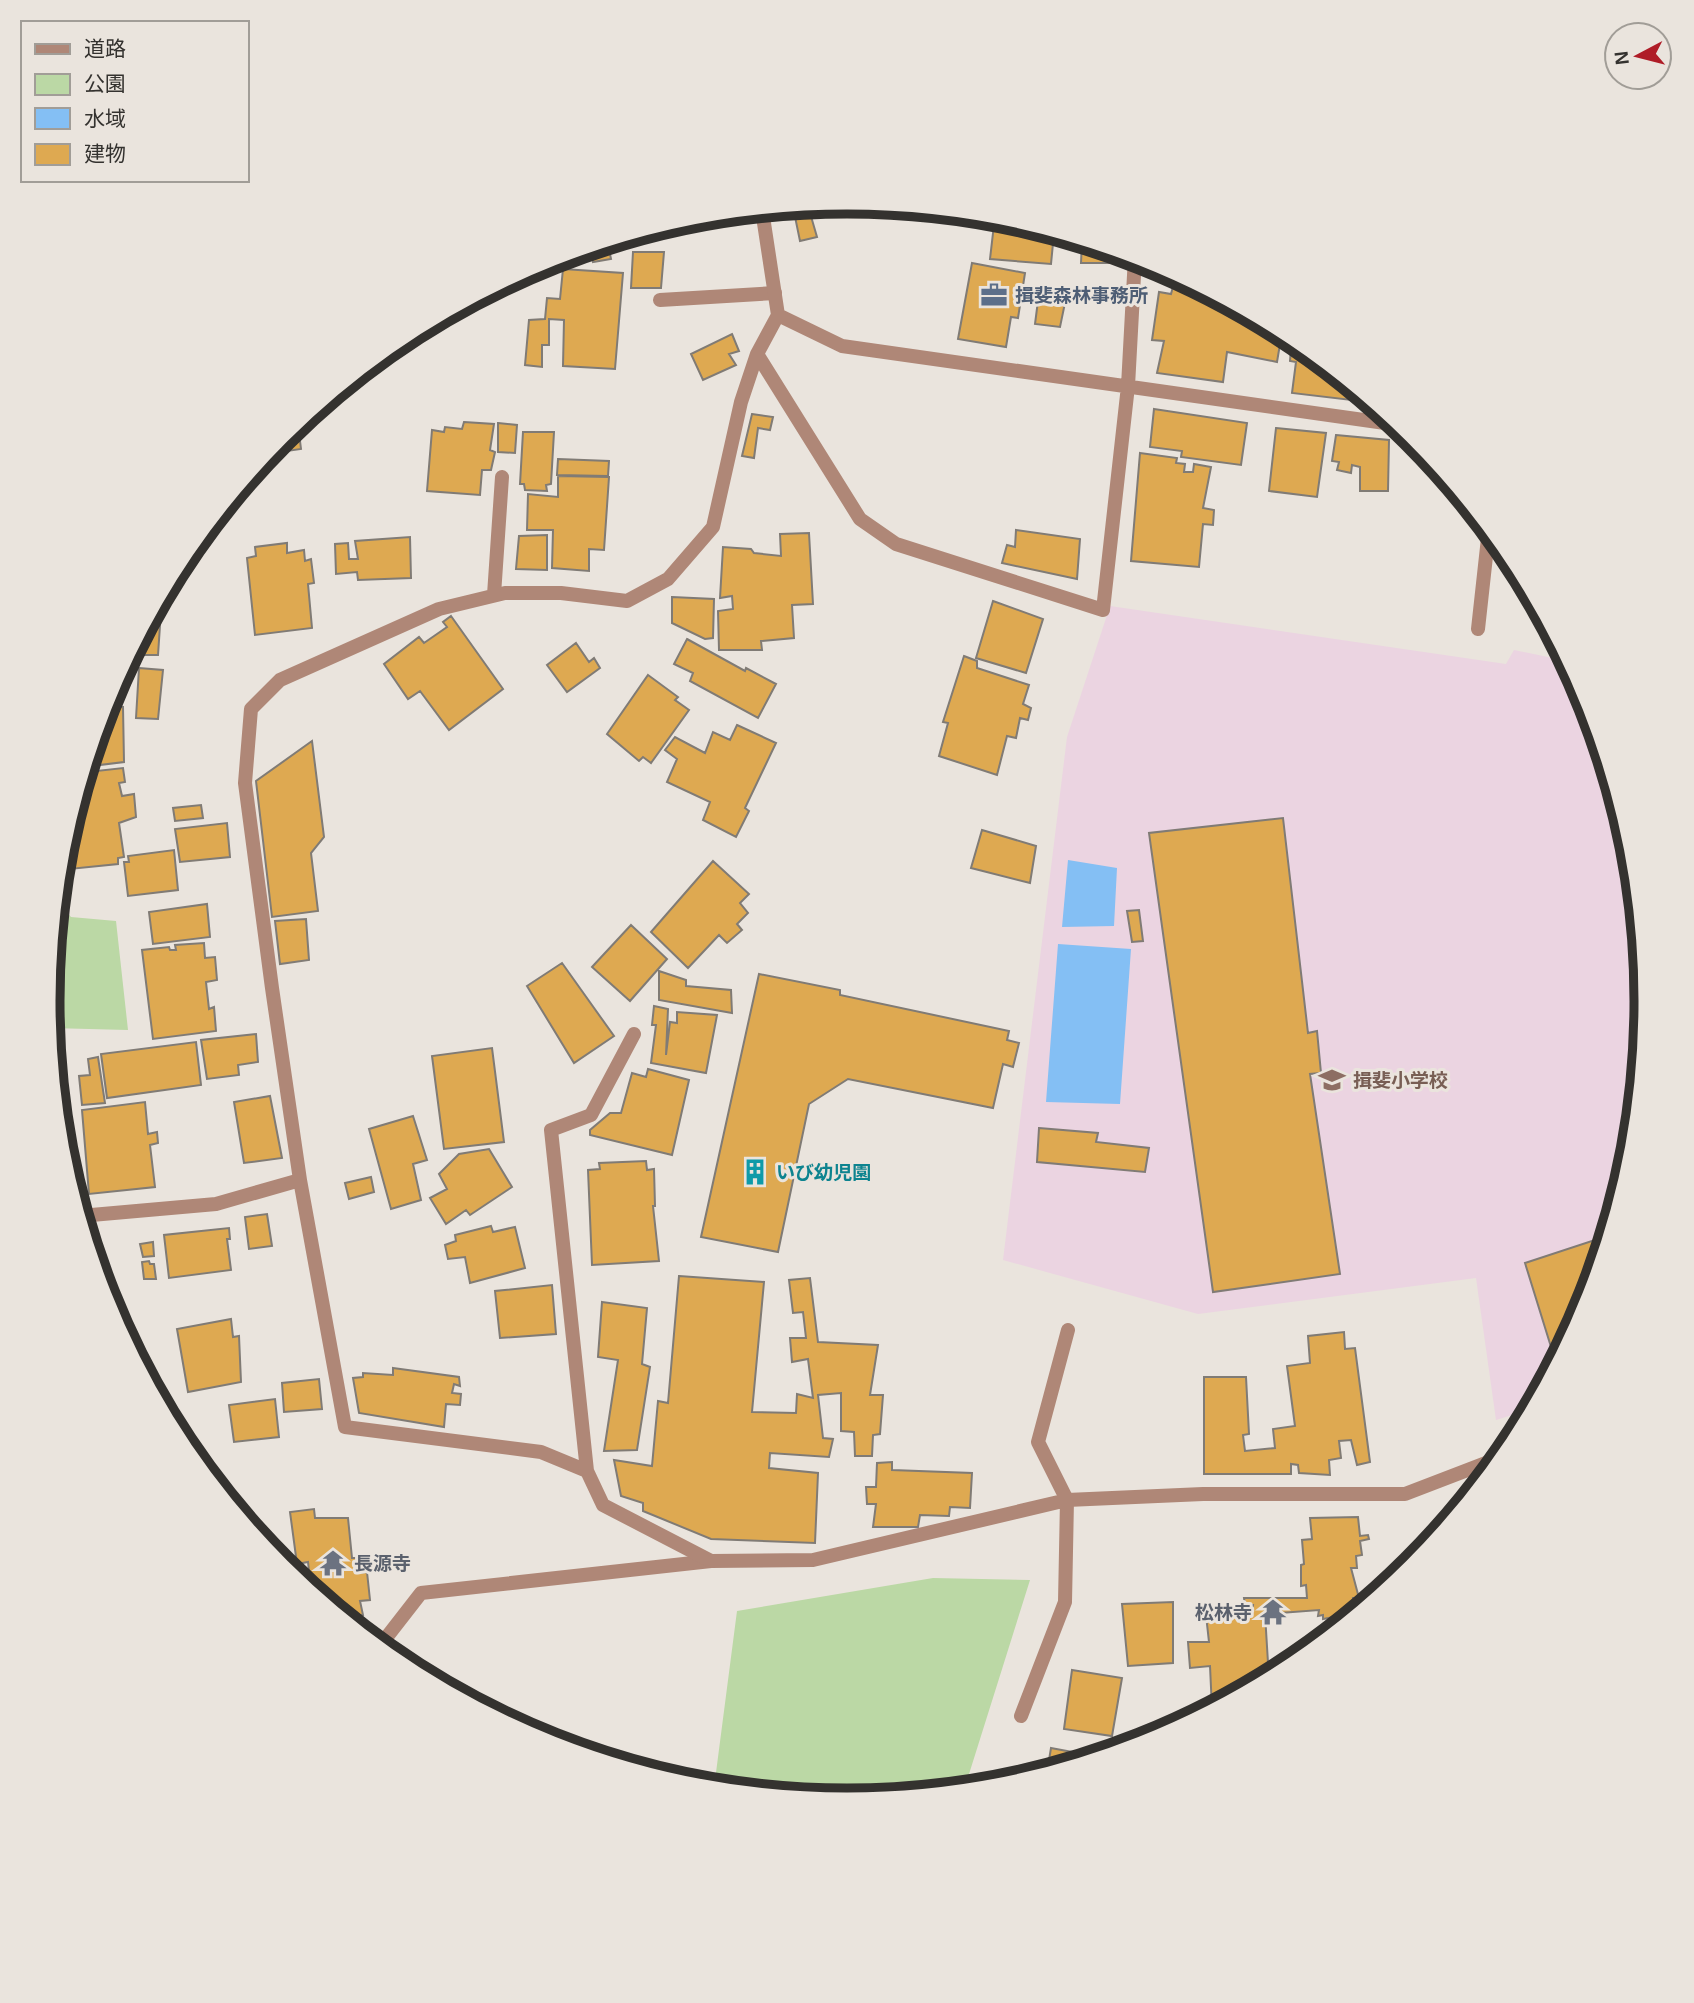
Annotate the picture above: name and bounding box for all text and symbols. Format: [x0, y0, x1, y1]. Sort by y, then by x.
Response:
legend [21, 21, 248, 182]
north arrow [1603, 21, 1673, 91]
text: 道路 [84, 37, 126, 60]
text: N [1610, 50, 1633, 66]
text: 公園 [84, 72, 126, 95]
text: 水域 [84, 107, 126, 130]
text: 建物 [84, 142, 126, 165]
office icon: 揖斐森林事務所 [979, 280, 1009, 310]
place label: 揖斐森林事務所 [1015, 285, 1148, 306]
school or university icon: 揖斐小学校 [1317, 1065, 1347, 1095]
place label: 揖斐小学校 [1353, 1070, 1448, 1091]
building icon: いび幼児園 [740, 1157, 770, 1187]
place label: いび幼児園 [776, 1162, 871, 1183]
temple icon: 長源寺 [318, 1548, 348, 1578]
place label: 長源寺 [354, 1553, 411, 1574]
temple icon: 松林寺 [1258, 1597, 1288, 1627]
place label: 松林寺 [1195, 1602, 1252, 1623]

